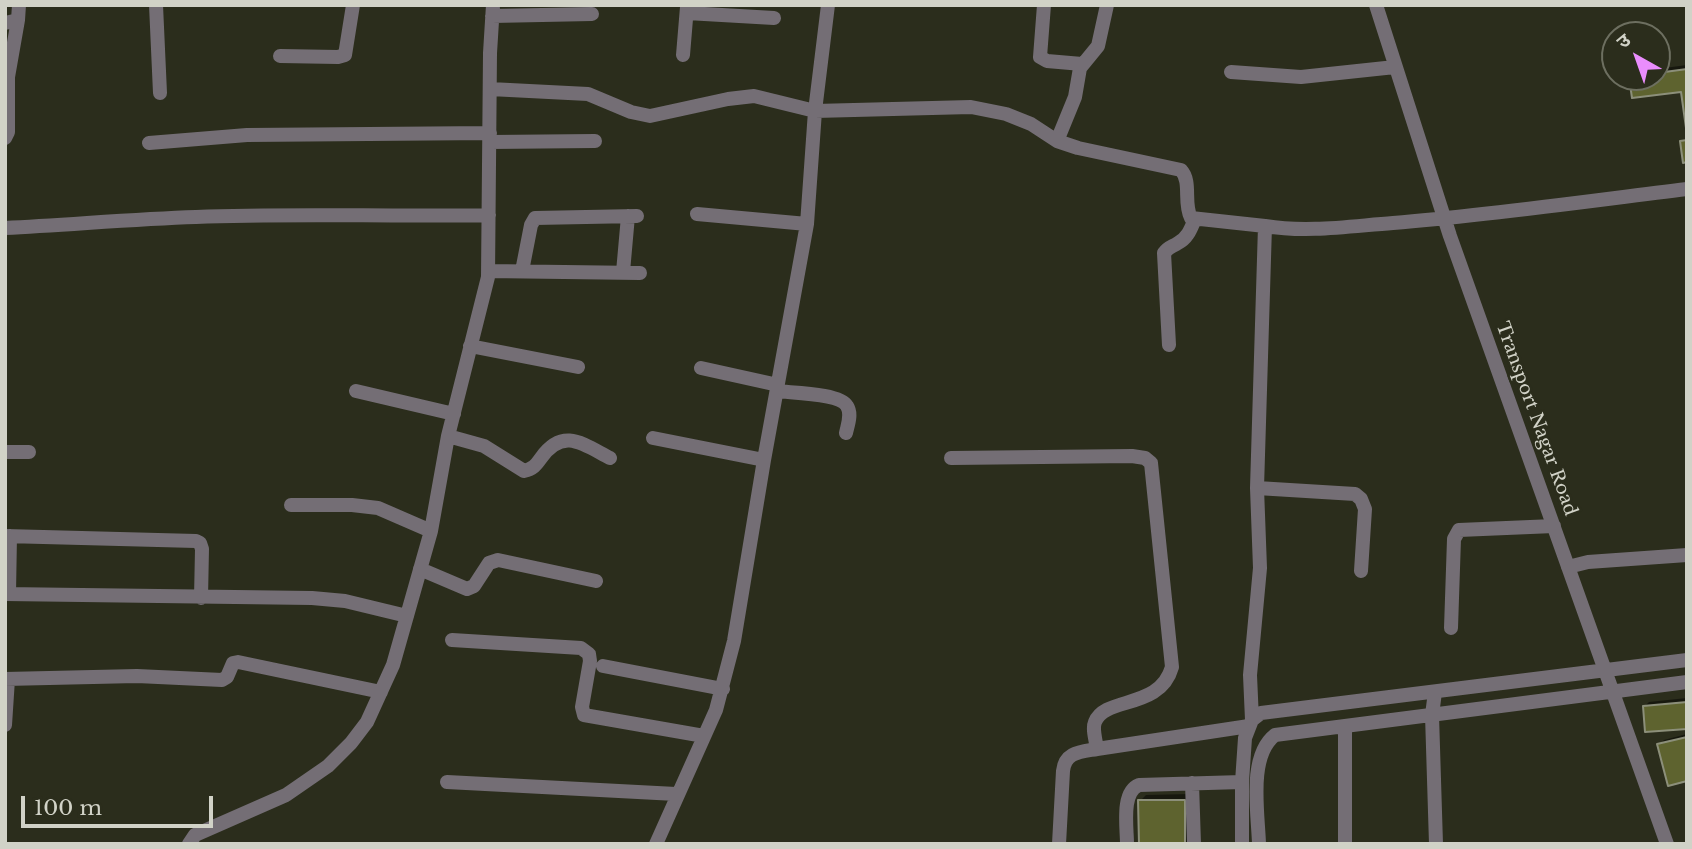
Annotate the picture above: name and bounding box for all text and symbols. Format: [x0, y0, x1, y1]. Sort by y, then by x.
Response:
north arrow [1601, 21, 1671, 91]
text: उ [1612, 29, 1635, 53]
street label: Transport Nagar Road [1491, 319, 1581, 519]
scale bar [24, 782, 217, 826]
text: 100 m [34, 795, 102, 821]

